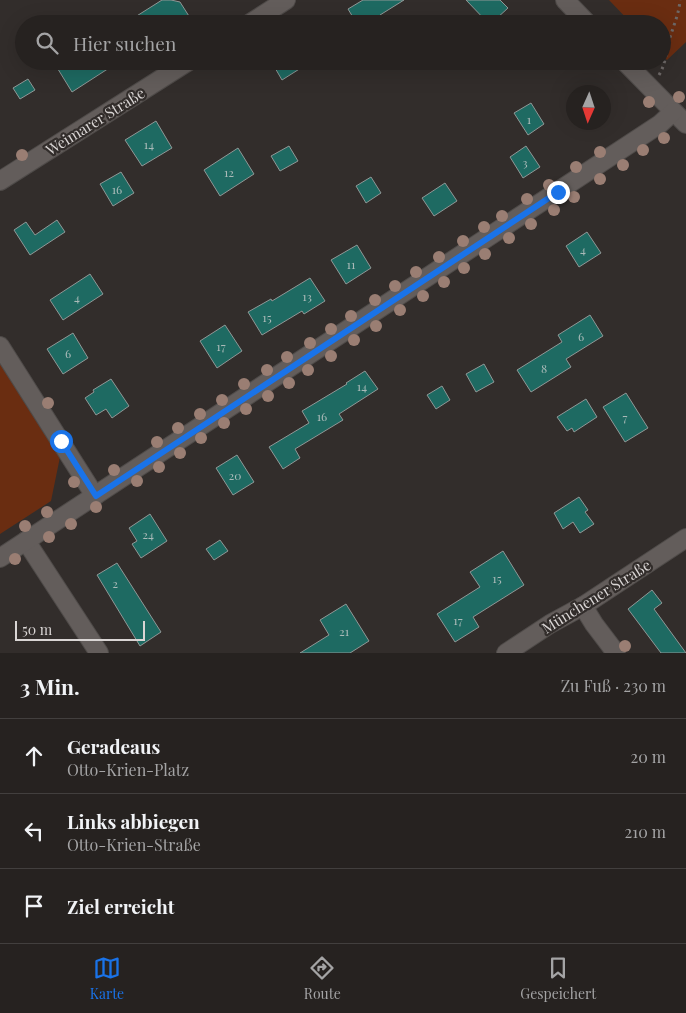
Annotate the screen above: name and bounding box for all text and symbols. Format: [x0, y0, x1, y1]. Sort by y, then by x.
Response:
search box [15, 15, 671, 70]
icon: search [33, 29, 61, 57]
text: Hier suchen [73, 30, 176, 56]
street label: Weimarer Straße [41, 83, 148, 160]
north arrow [566, 85, 611, 130]
house number: 1 [527, 111, 532, 127]
house number: 14 [144, 136, 154, 152]
house number: 3 [522, 154, 528, 170]
house number: 12 [224, 164, 234, 180]
house number: 16 [112, 181, 122, 197]
route end [547, 181, 570, 204]
house number: 4 [580, 241, 586, 257]
house number: 11 [347, 256, 356, 272]
house number: 13 [302, 288, 312, 304]
house number: 4 [74, 289, 80, 305]
house number: 15 [262, 309, 272, 325]
house number: 6 [578, 328, 584, 344]
house number: 17 [216, 338, 226, 354]
house number: 6 [65, 345, 71, 361]
house number: 8 [541, 360, 547, 376]
house number: 14 [357, 378, 367, 394]
house number: 16 [317, 408, 327, 424]
house number: 7 [623, 409, 628, 425]
route start [50, 430, 73, 453]
house number: 20 [229, 467, 241, 483]
house number: 24 [142, 526, 154, 542]
street label: Münchener Straße [538, 554, 654, 638]
house number: 15 [492, 570, 502, 586]
house number: 2 [112, 575, 118, 591]
house number: 17 [453, 612, 463, 628]
scale bar [15, 618, 145, 641]
text: 50 m [22, 620, 52, 639]
house number: 21 [339, 623, 350, 639]
text: 3 Min. [20, 672, 80, 700]
text: Zu Fuß · 230 m [561, 675, 666, 696]
text: Geradeaus [67, 733, 160, 759]
icon: ahead [20, 742, 48, 770]
text: 20 m [631, 746, 666, 767]
text: Otto-Krien-Platz [67, 759, 189, 780]
text: Links abbiegen [67, 808, 200, 834]
icon: left [20, 817, 48, 845]
text: 210 m [625, 821, 666, 842]
text: Otto-Krien-Straße [67, 834, 201, 855]
icon: arrive [20, 892, 48, 920]
text: Ziel erreicht [67, 893, 175, 919]
tab: Karte [90, 954, 124, 1003]
tab: Route [304, 954, 341, 1003]
tab: Gespeichert [520, 954, 596, 1003]

